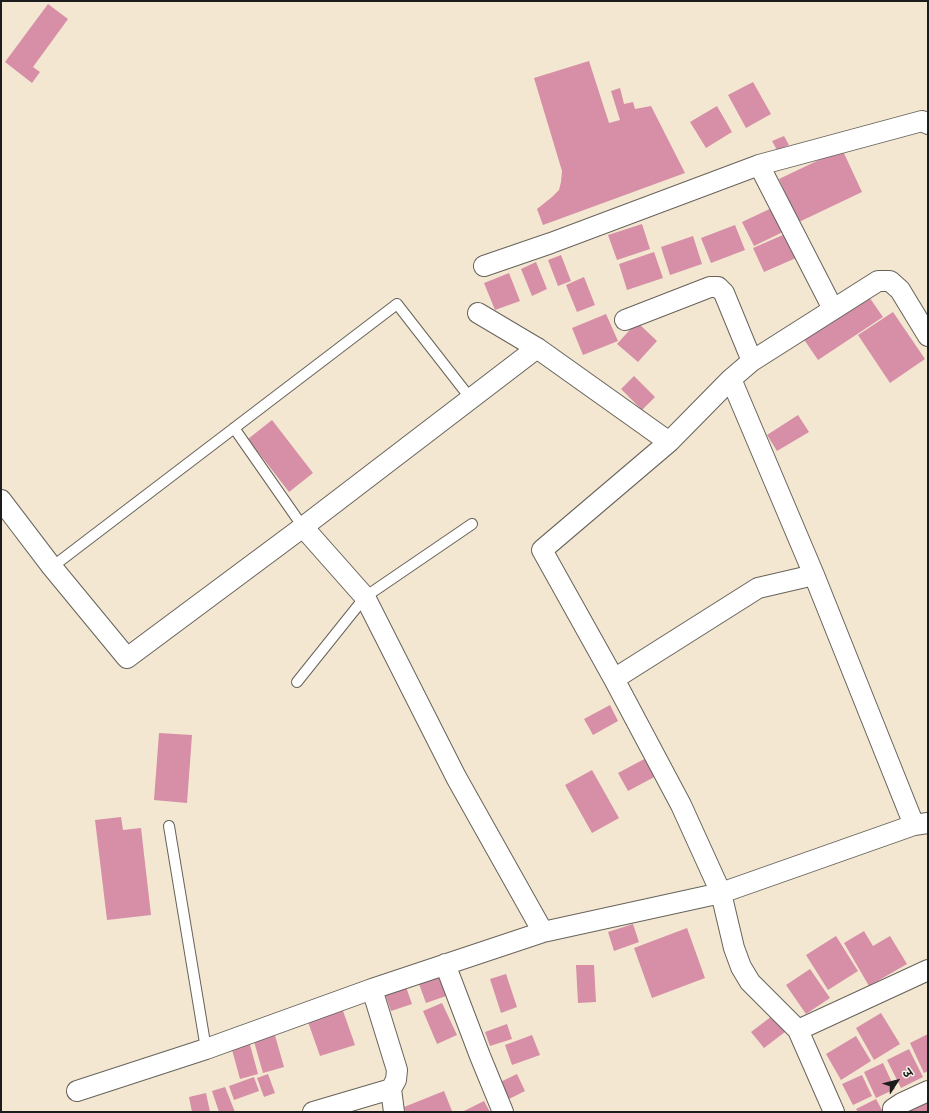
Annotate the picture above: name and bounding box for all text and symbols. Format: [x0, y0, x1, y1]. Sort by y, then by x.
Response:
north arrow [877, 1061, 917, 1101]
text: उ [900, 1067, 915, 1080]

